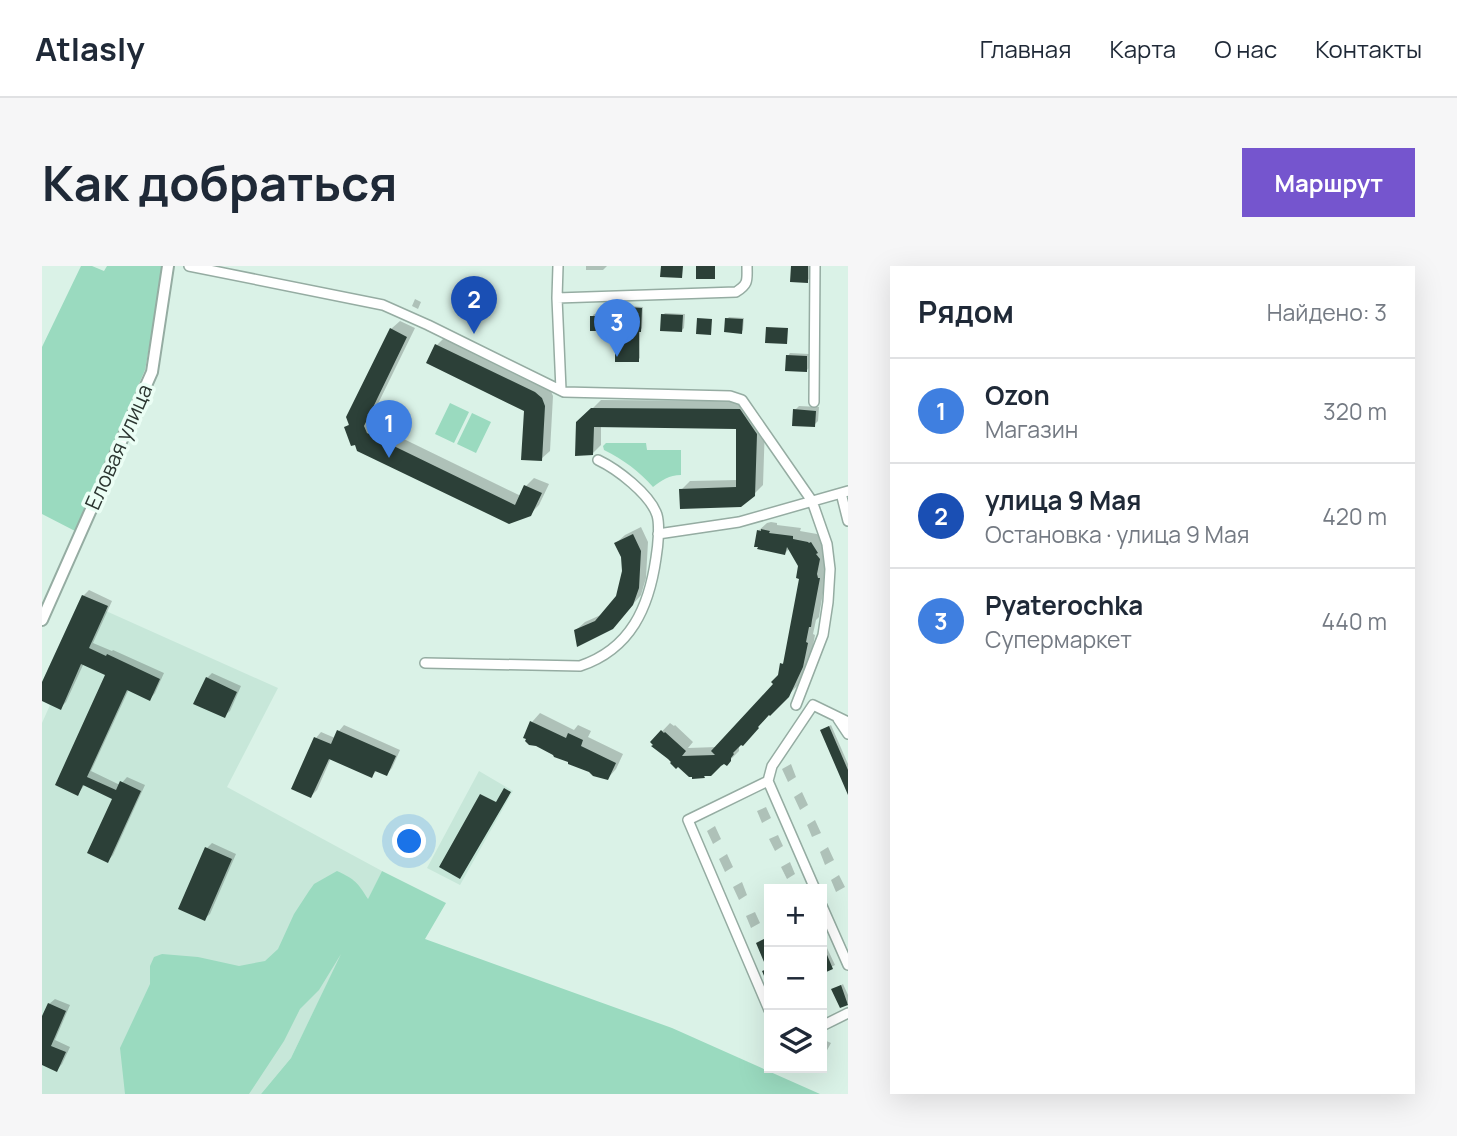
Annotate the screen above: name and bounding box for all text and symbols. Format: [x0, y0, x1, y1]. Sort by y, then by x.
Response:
text: Atlasly [35, 26, 145, 71]
text: Главная [980, 32, 1071, 65]
text: Карта [1109, 32, 1176, 65]
text: О нас [1214, 32, 1277, 65]
text: Контакты [1315, 32, 1422, 65]
button: Маршрут [1242, 148, 1415, 217]
text: Как добраться [42, 149, 397, 216]
pin: 2 [451, 276, 497, 334]
text: Рядом [918, 291, 1014, 332]
text: Найдено: 3 [1267, 296, 1387, 328]
pin: 3 [594, 299, 640, 357]
text: Ozon [985, 377, 1050, 413]
street label: Еловая улица [78, 379, 158, 514]
text: 1 [936, 395, 946, 427]
text: 320 m [1323, 395, 1387, 427]
pin: 1 [366, 400, 412, 458]
text: Магазин [985, 413, 1078, 445]
text: улица 9 Мая [985, 482, 1141, 518]
text: 2 [934, 500, 948, 532]
text: 420 m [1322, 500, 1387, 532]
text: Остановка · улица 9 Мая [985, 518, 1249, 550]
text: Pyaterochka [985, 587, 1143, 623]
text: 3 [934, 605, 948, 637]
text: 440 m [1322, 605, 1387, 637]
text: Супермаркет [985, 623, 1132, 655]
your location [392, 824, 426, 858]
map controls [764, 884, 827, 1073]
button: + [764, 884, 827, 947]
button: − [764, 947, 827, 1010]
button: layers [764, 1010, 827, 1073]

